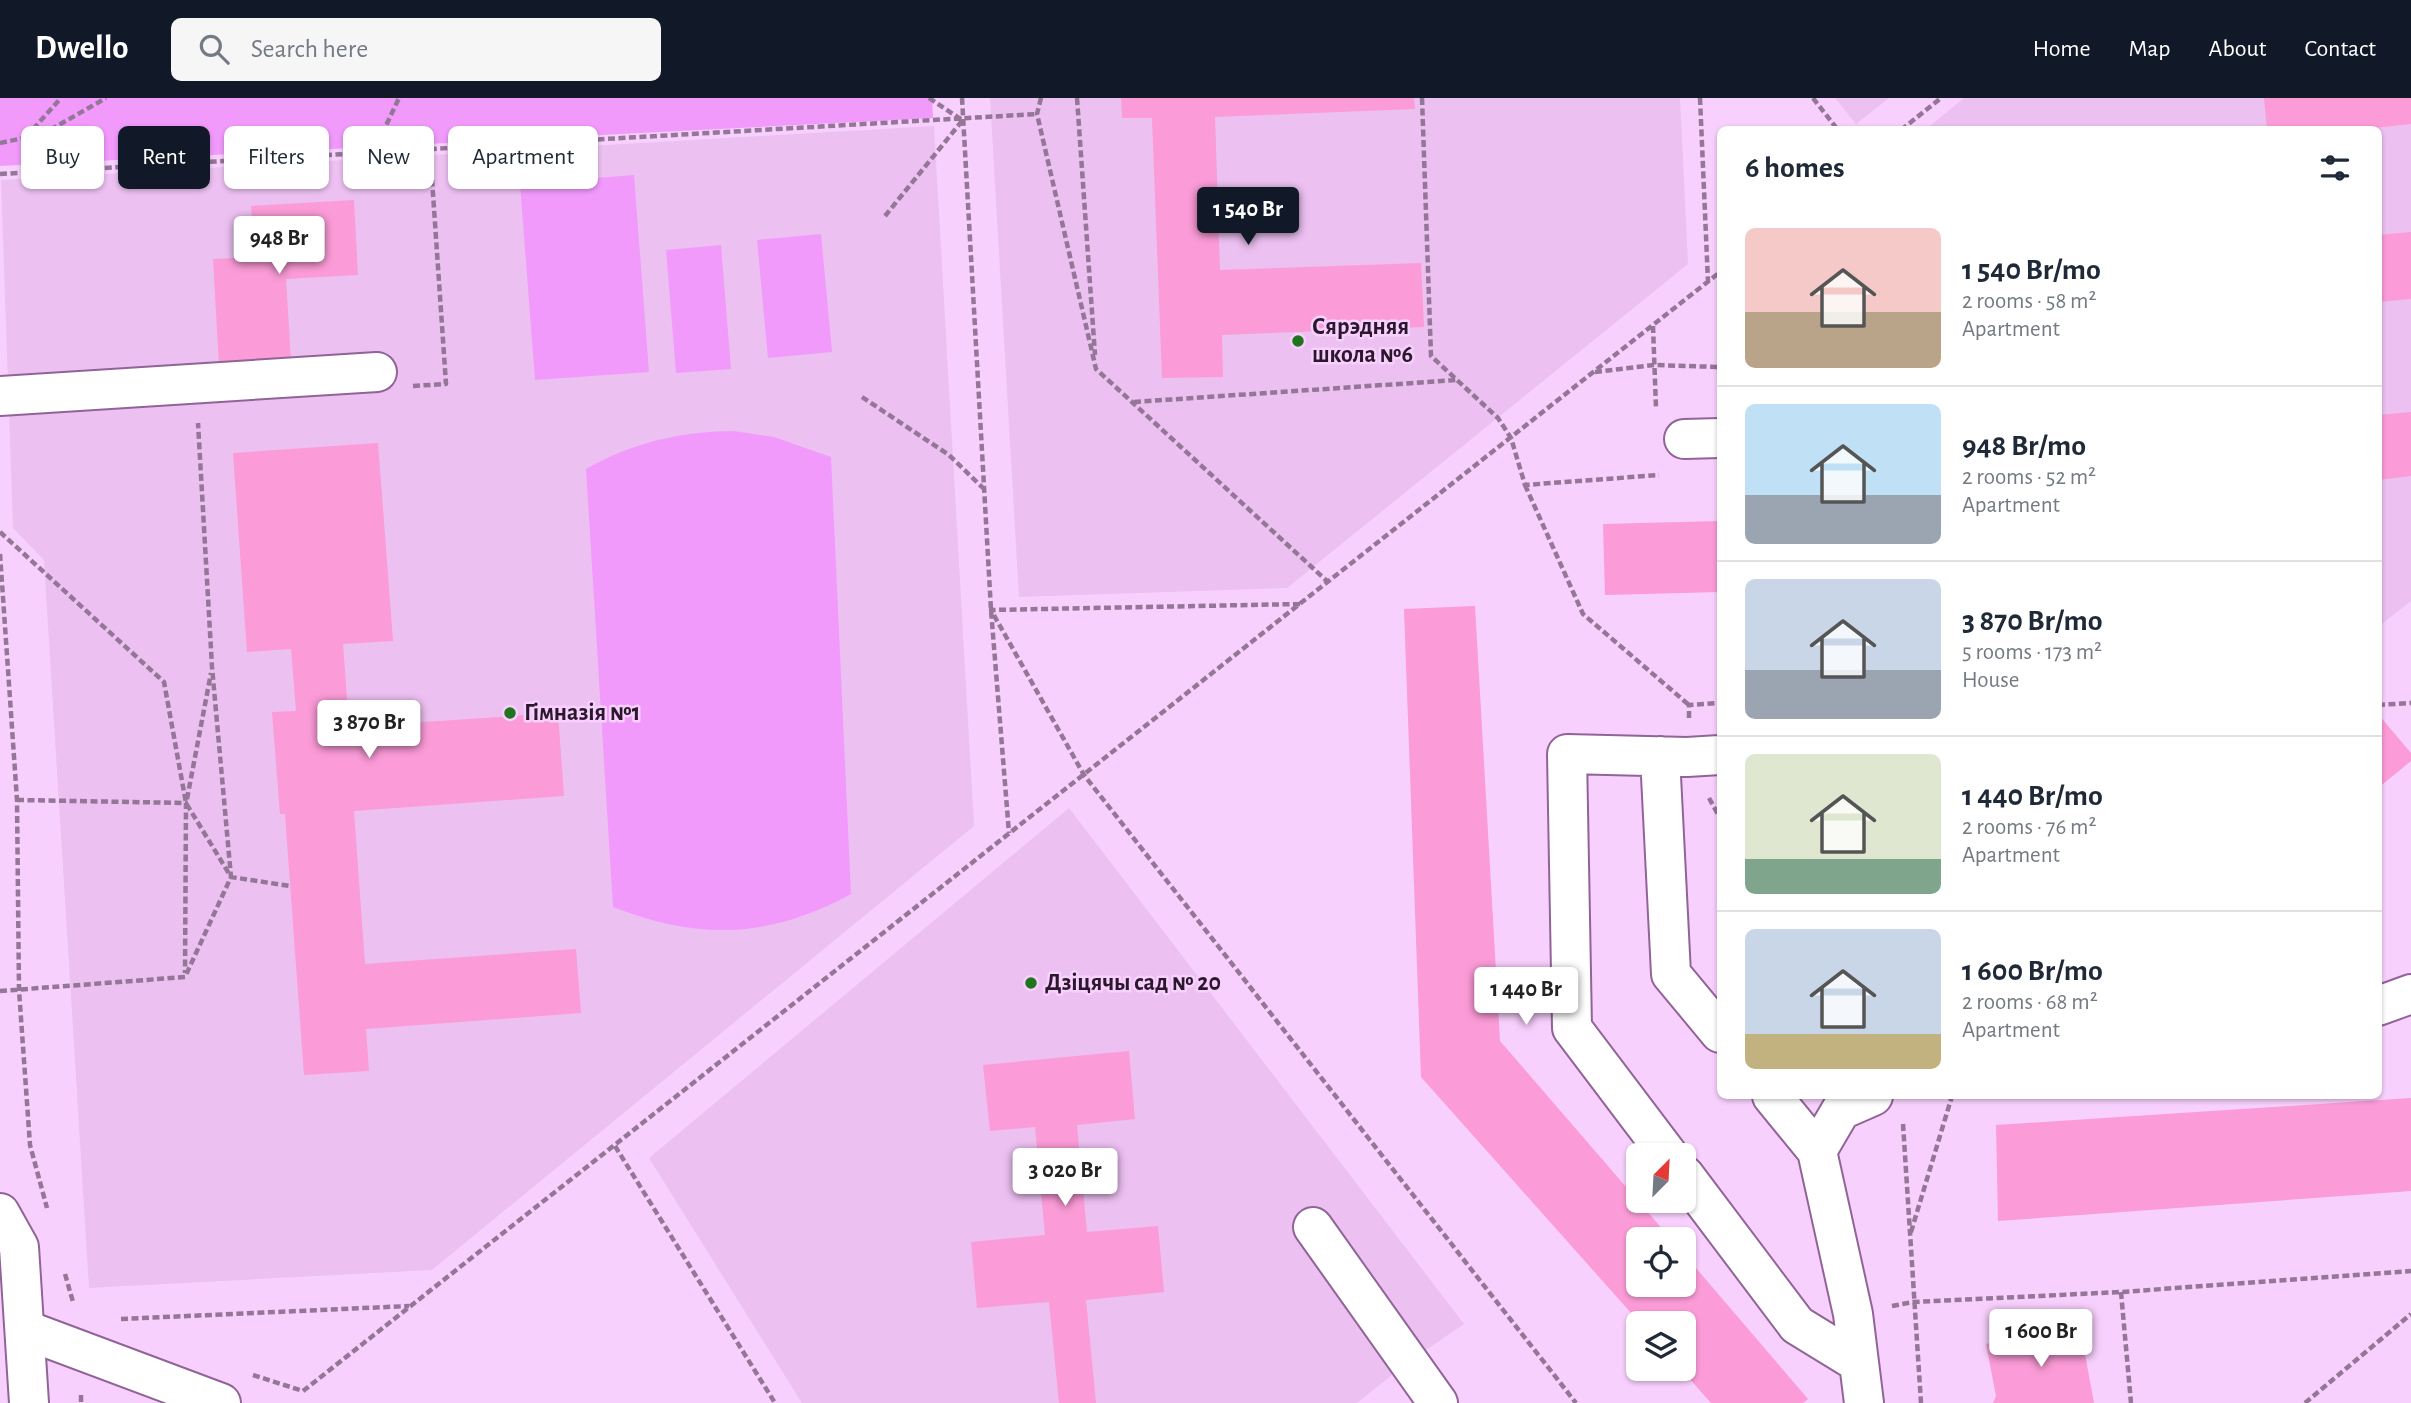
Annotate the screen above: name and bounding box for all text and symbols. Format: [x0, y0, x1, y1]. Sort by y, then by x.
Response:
search box [171, 18, 661, 81]
icon: search [195, 30, 233, 68]
text: Dwello [35, 32, 129, 65]
text: Search here [251, 36, 368, 62]
text: Home [2033, 37, 2091, 61]
text: Map [2129, 37, 2171, 61]
text: About [2209, 37, 2266, 61]
text: Contact [2304, 37, 2376, 61]
chip: Buy [21, 126, 104, 189]
chip: Rent [118, 126, 210, 189]
chip: Filters [224, 126, 329, 189]
chip: New [343, 126, 434, 189]
chip: Apartment [448, 126, 598, 189]
icon: filters [2316, 149, 2354, 187]
text: 6 homes [1745, 153, 1845, 183]
pin: 1 540 Br [1176, 188, 1320, 247]
text: 1 540 Br [1213, 198, 1283, 221]
pin: 948 Br [222, 216, 336, 276]
text: 948 Br [250, 227, 308, 250]
text: 1 540 Br/mo [1962, 255, 2101, 285]
icon: home [1801, 256, 1885, 340]
text: 2 rooms · 58 m² [1962, 290, 2097, 313]
place label: Сярэдняя школа №6 [1312, 315, 1413, 367]
text: Apartment [1962, 318, 2060, 341]
marker: Сярэдняя школа №6 [1290, 333, 1306, 349]
text: 948 Br/mo [1962, 431, 2086, 461]
icon: home [1801, 432, 1885, 516]
text: 2 rooms · 52 m² [1962, 466, 2096, 489]
text: Apartment [1962, 494, 2060, 517]
text: 3 870 Br/mo [1962, 606, 2103, 636]
icon: home [1801, 607, 1885, 691]
text: 5 rooms · 173 m² [1962, 641, 2102, 664]
text: House [1962, 669, 2019, 692]
pin: 3 870 Br [297, 700, 441, 760]
place label: Гімназія №1 [524, 701, 640, 725]
marker: Гімназія №1 [502, 705, 518, 721]
text: 3 870 Br [333, 711, 405, 734]
text: 1 440 Br/mo [1962, 781, 2103, 811]
icon: home [1801, 782, 1885, 866]
text: 2 rooms · 76 m² [1962, 816, 2096, 839]
text: Apartment [1962, 844, 2060, 867]
text: 1 600 Br/mo [1962, 956, 2103, 986]
icon: home [1801, 957, 1885, 1041]
pin: 1 440 Br [1454, 968, 1598, 1027]
place label: Дзіцячы сад № 20 [1045, 971, 1221, 995]
marker: Дзіцячы сад № 20 [1023, 975, 1039, 991]
text: 1 440 Br [1490, 978, 1562, 1001]
text: 2 rooms · 68 m² [1962, 991, 2098, 1014]
text: Apartment [1962, 1019, 2060, 1042]
north arrow [1626, 1143, 1696, 1213]
map controls [1626, 1143, 1696, 1381]
pin: 3 020 Br [993, 1148, 1137, 1208]
text: 3 020 Br [1029, 1159, 1101, 1182]
button: locate [1626, 1227, 1696, 1297]
pin: 1 600 Br [1969, 1310, 2113, 1369]
button: layers [1626, 1311, 1696, 1381]
text: 1 600 Br [2005, 1320, 2077, 1343]

